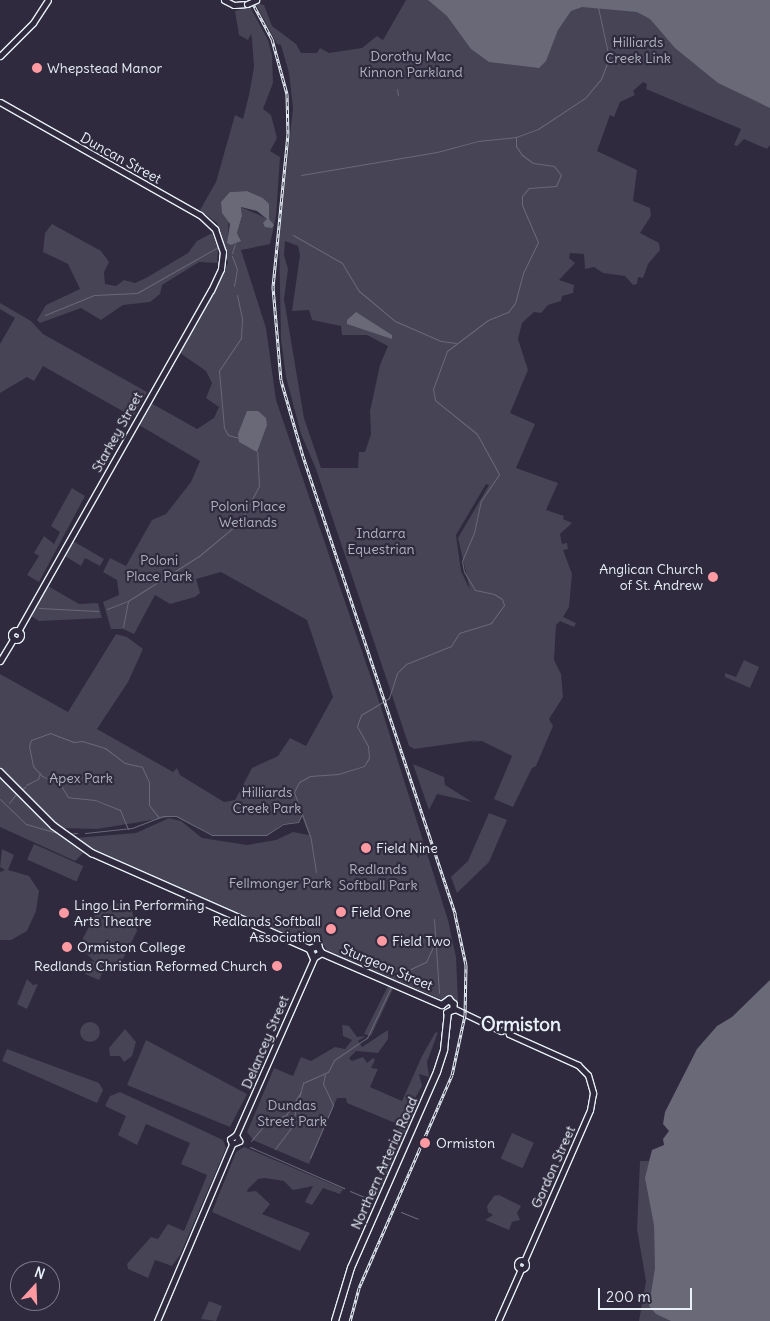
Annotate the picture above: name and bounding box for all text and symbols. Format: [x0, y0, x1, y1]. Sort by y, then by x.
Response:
park label: Hilliards Creek Link [605, 34, 671, 66]
park label: Dorothy Mac Kinnon Parkland [359, 48, 463, 80]
place label: Whepstead Manor [47, 60, 162, 76]
marker: Whepstead Manor [31, 62, 43, 74]
street label: Duncan Street [78, 129, 164, 187]
street label: Starkey Street [88, 389, 146, 475]
park label: Poloni Place Wetlands [210, 498, 286, 530]
park label: Indarra Equestrian [347, 525, 415, 558]
park label: Poloni Place Park [126, 552, 192, 584]
place label: Anglican Church of St. Andrew [599, 561, 703, 594]
marker: Anglican Church of St. Andrew [707, 571, 719, 583]
park label: Apex Park [49, 770, 113, 786]
park label: Hilliards Creek Park [233, 784, 301, 816]
place label: Field Nine [376, 840, 438, 856]
marker: Field Nine [360, 842, 372, 854]
park label: Redlands Softball Park [338, 861, 418, 894]
park label: Fellmonger Park [229, 875, 331, 891]
place label: Lingo Lin Performing Arts Theatre [74, 897, 205, 930]
place label: Field One [351, 904, 411, 920]
marker: Field One [335, 906, 347, 918]
marker: Lingo Lin Performing Arts Theatre [58, 907, 70, 919]
place label: Redlands Softball Association [213, 913, 321, 946]
marker: Redlands Softball Association [325, 923, 337, 935]
place label: Field Two [392, 933, 451, 949]
marker: Field Two [376, 935, 388, 947]
place label: Ormiston College [77, 939, 185, 955]
street label: Sturgeon Street [339, 940, 435, 994]
marker: Ormiston College [61, 941, 73, 953]
place label: Redlands Christian Reformed Church [34, 958, 267, 974]
marker: Redlands Christian Reformed Church [271, 960, 283, 972]
street label: Delancey Street [238, 993, 292, 1091]
district label: Ormiston [481, 1014, 561, 1036]
street label: Northern Arterial Road [347, 1094, 421, 1232]
park label: Dundas Street Park [257, 1097, 327, 1130]
street label: Gordon Street [527, 1123, 579, 1211]
place label: Ormiston [436, 1135, 495, 1151]
marker: Ormiston [418, 1136, 432, 1150]
north arrow [10, 1261, 60, 1311]
text: N [32, 1263, 47, 1283]
scale bar [600, 1278, 694, 1310]
text: 200 m [606, 1287, 651, 1306]

